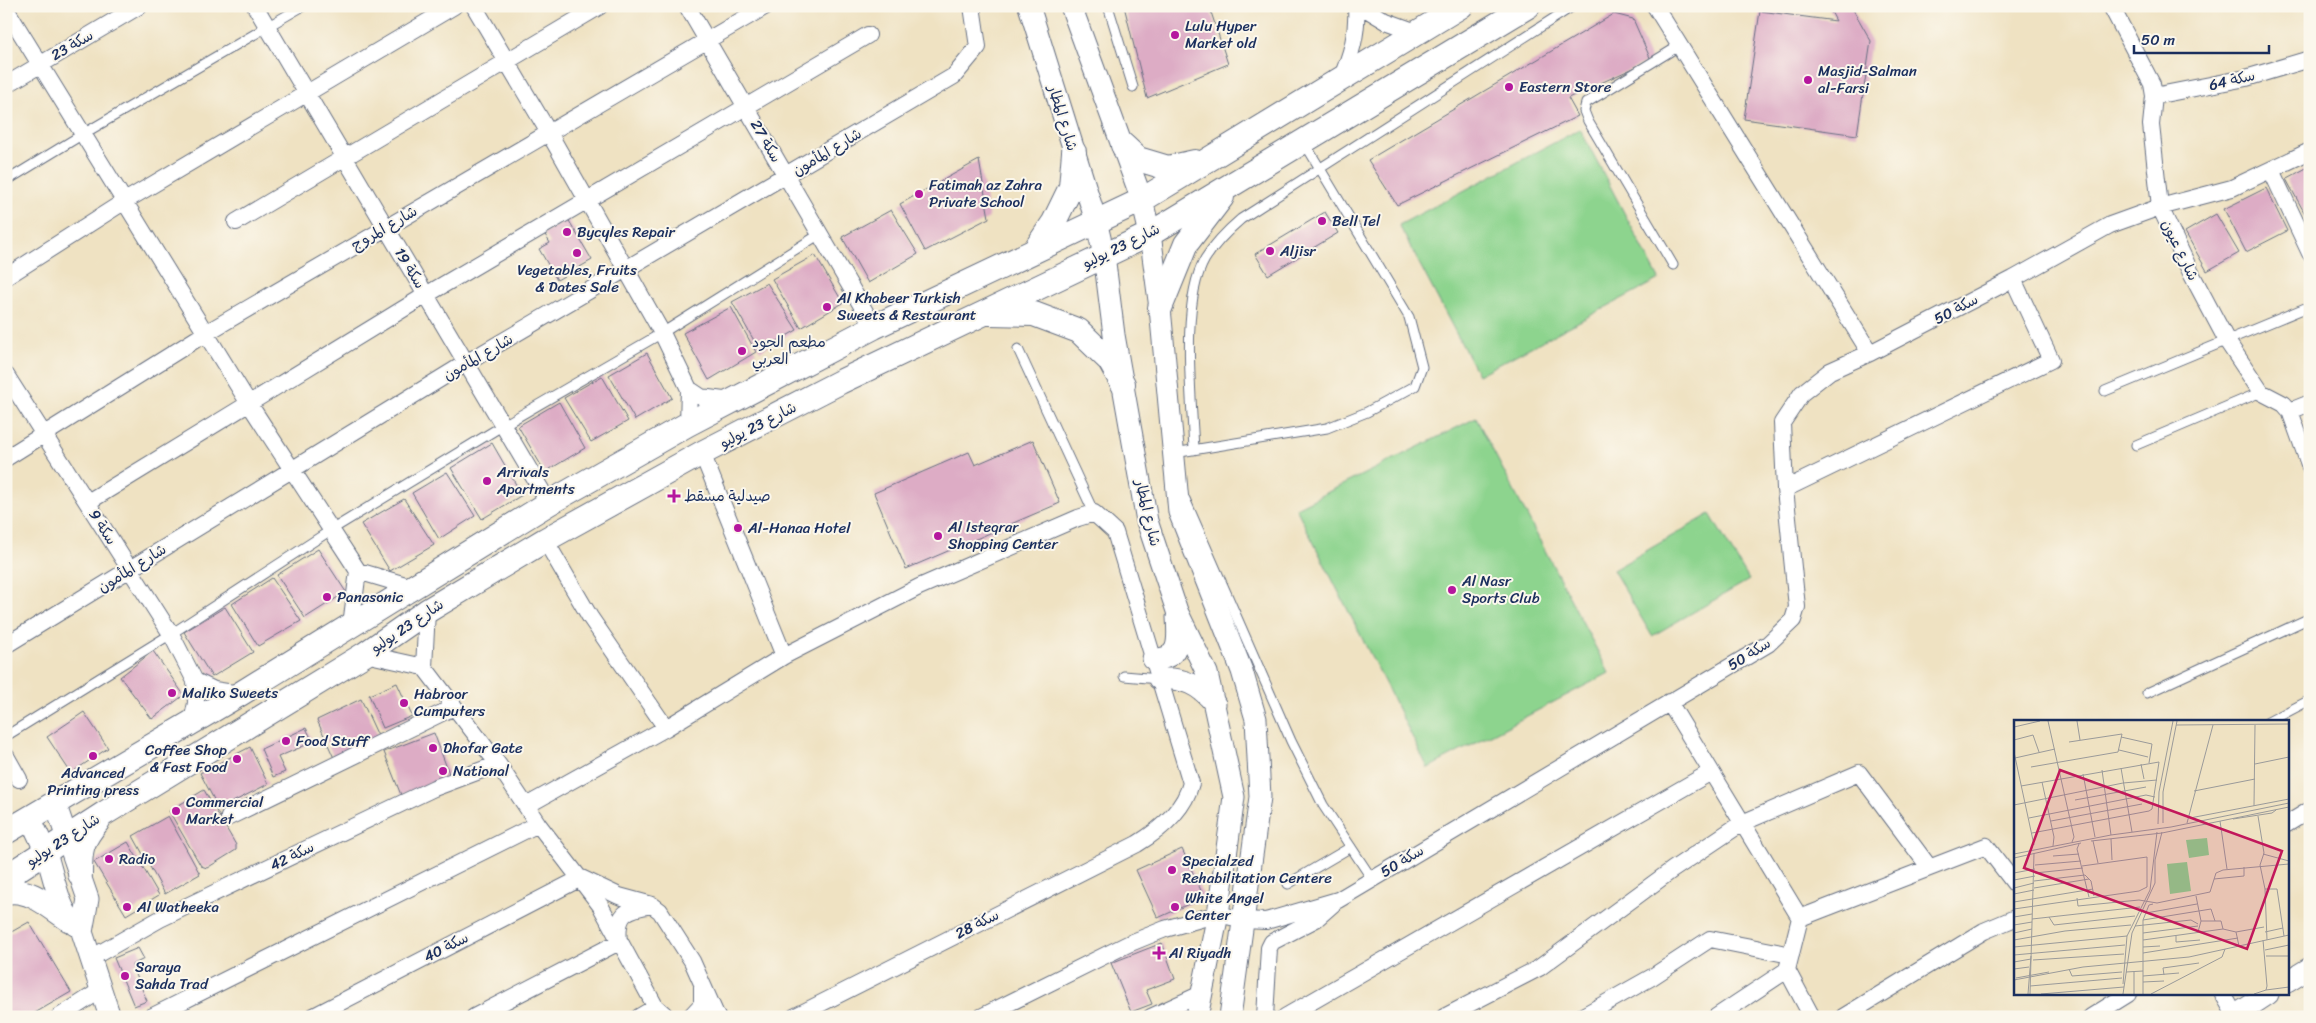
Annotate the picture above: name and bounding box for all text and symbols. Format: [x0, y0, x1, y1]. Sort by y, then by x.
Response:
place label: Lulu Hyper Market old [1185, 13, 1257, 56]
street label: 23 سكة [46, 22, 98, 68]
scale bar [2134, 22, 2268, 54]
text: 50 m [2141, 27, 2176, 53]
marker: Lulu Hyper Market old [1169, 29, 1181, 41]
place label: Masjid-Salman al-Farsi [1818, 58, 1917, 101]
street label: سكة 64 [2206, 62, 2258, 98]
place label: Eastern Store [1519, 74, 1612, 100]
marker: Masjid-Salman al-Farsi [1802, 74, 1814, 86]
street label: شارع المطار [1040, 81, 1085, 154]
marker: Eastern Store [1503, 81, 1515, 93]
street label: سكة 27 [743, 115, 789, 167]
street label: شارع المأمون [787, 121, 867, 183]
place label: Fatimah az Zahra Private School [929, 172, 1042, 215]
marker: Fatimah az Zahra Private School [913, 188, 925, 200]
street label: شارع المروج [346, 198, 422, 258]
place label: Bell Tel [1332, 208, 1381, 234]
marker: Bell Tel [1316, 215, 1328, 227]
street label: شارع عيون [2154, 215, 2206, 285]
street label: شارع 23 يوليو [1077, 216, 1164, 277]
place label: Bycyles Repair [577, 219, 676, 245]
marker: Bycyles Repair [561, 226, 573, 238]
place label: Aljisr [1279, 238, 1316, 264]
street label: سكة 19 [387, 242, 433, 294]
marker: Aljisr [1264, 245, 1276, 257]
marker: Vegetables, Fruits & Dates Sale [571, 247, 583, 259]
place label: Vegetables, Fruits & Dates Sale [517, 257, 637, 300]
place label: Al Khabeer Turkish Sweets & Restaurant [836, 285, 977, 328]
street label: سكة 50 [1929, 286, 1983, 332]
marker: Al Khabeer Turkish Sweets & Restaurant [821, 301, 833, 313]
street label: شارع المأمون [438, 326, 518, 388]
place label: مطعم الجود العربي [752, 329, 826, 372]
marker: مطعم الجود العربي [736, 345, 748, 357]
street label: شارع 23 يوليو [714, 394, 801, 456]
place label: Arrivals Apartments [496, 459, 575, 502]
marker: Arrivals Apartments [481, 475, 493, 487]
street label: شارع المطار [1127, 476, 1168, 549]
place label: صيدلية مسقط [684, 483, 771, 509]
marker: صيدلية مسقط [668, 490, 680, 502]
street label: سكة 9 [82, 504, 124, 550]
place label: Al Isteqrar Shopping Center [947, 514, 1058, 557]
place label: Al-Hanaa Hotel [747, 515, 851, 541]
marker: Al-Hanaa Hotel [732, 522, 744, 534]
marker: Al Isteqrar Shopping Center [932, 530, 944, 542]
street label: شارع المأمون [92, 536, 172, 600]
place label: Al Nasr Sports Club [1461, 568, 1540, 611]
place label: Panasonic [337, 584, 404, 610]
marker: Al Nasr Sports Club [1446, 584, 1458, 596]
marker: Panasonic [321, 591, 333, 603]
street label: شارع 23 يوليو [364, 592, 449, 661]
street label: سكة 50 [1722, 630, 1776, 678]
place label: Maliko Sweets [182, 680, 278, 706]
place label: Habroor Cumputers [414, 681, 485, 724]
marker: Maliko Sweets [166, 687, 178, 699]
marker: Habroor Cumputers [398, 697, 410, 709]
inset map [2014, 720, 2288, 996]
place label: Food Stuff [296, 728, 371, 754]
marker: Food Stuff [280, 735, 292, 747]
place label: Dhofar Gate [443, 735, 523, 761]
place label: Coffee Shop & Fast Food [145, 737, 228, 780]
marker: Dhofar Gate [427, 742, 439, 754]
marker: Advanced Printing press [87, 750, 99, 762]
marker: Coffee Shop & Fast Food [231, 753, 243, 765]
place label: National [453, 758, 510, 784]
place label: Advanced Printing press [47, 760, 140, 803]
marker: National [437, 765, 449, 777]
place label: Commercial Market [186, 789, 264, 832]
marker: Commercial Market [170, 805, 182, 817]
street label: شارع 23 يوليو [20, 806, 105, 874]
street label: سكة 42 [265, 834, 319, 878]
street label: سكة 50 [1375, 838, 1429, 884]
place label: Radio [119, 846, 156, 872]
place label: Specialzed Rehabilitation Centere [1182, 848, 1332, 891]
marker: Radio [103, 853, 115, 865]
marker: Specialzed Rehabilitation Centere [1166, 864, 1178, 876]
place label: White Angel Center [1185, 885, 1265, 928]
place label: Al Watheeka [136, 894, 219, 920]
marker: Al Watheeka [121, 901, 133, 913]
marker: White Angel Center [1169, 901, 1181, 913]
street label: سكة 28 [950, 902, 1004, 946]
street label: سكة 40 [419, 925, 473, 969]
place label: Al Riyadh [1168, 940, 1231, 966]
marker: Al Riyadh [1153, 947, 1165, 959]
place label: Saraya Sahda Trad [135, 954, 209, 997]
marker: Saraya Sahda Trad [119, 970, 131, 982]

